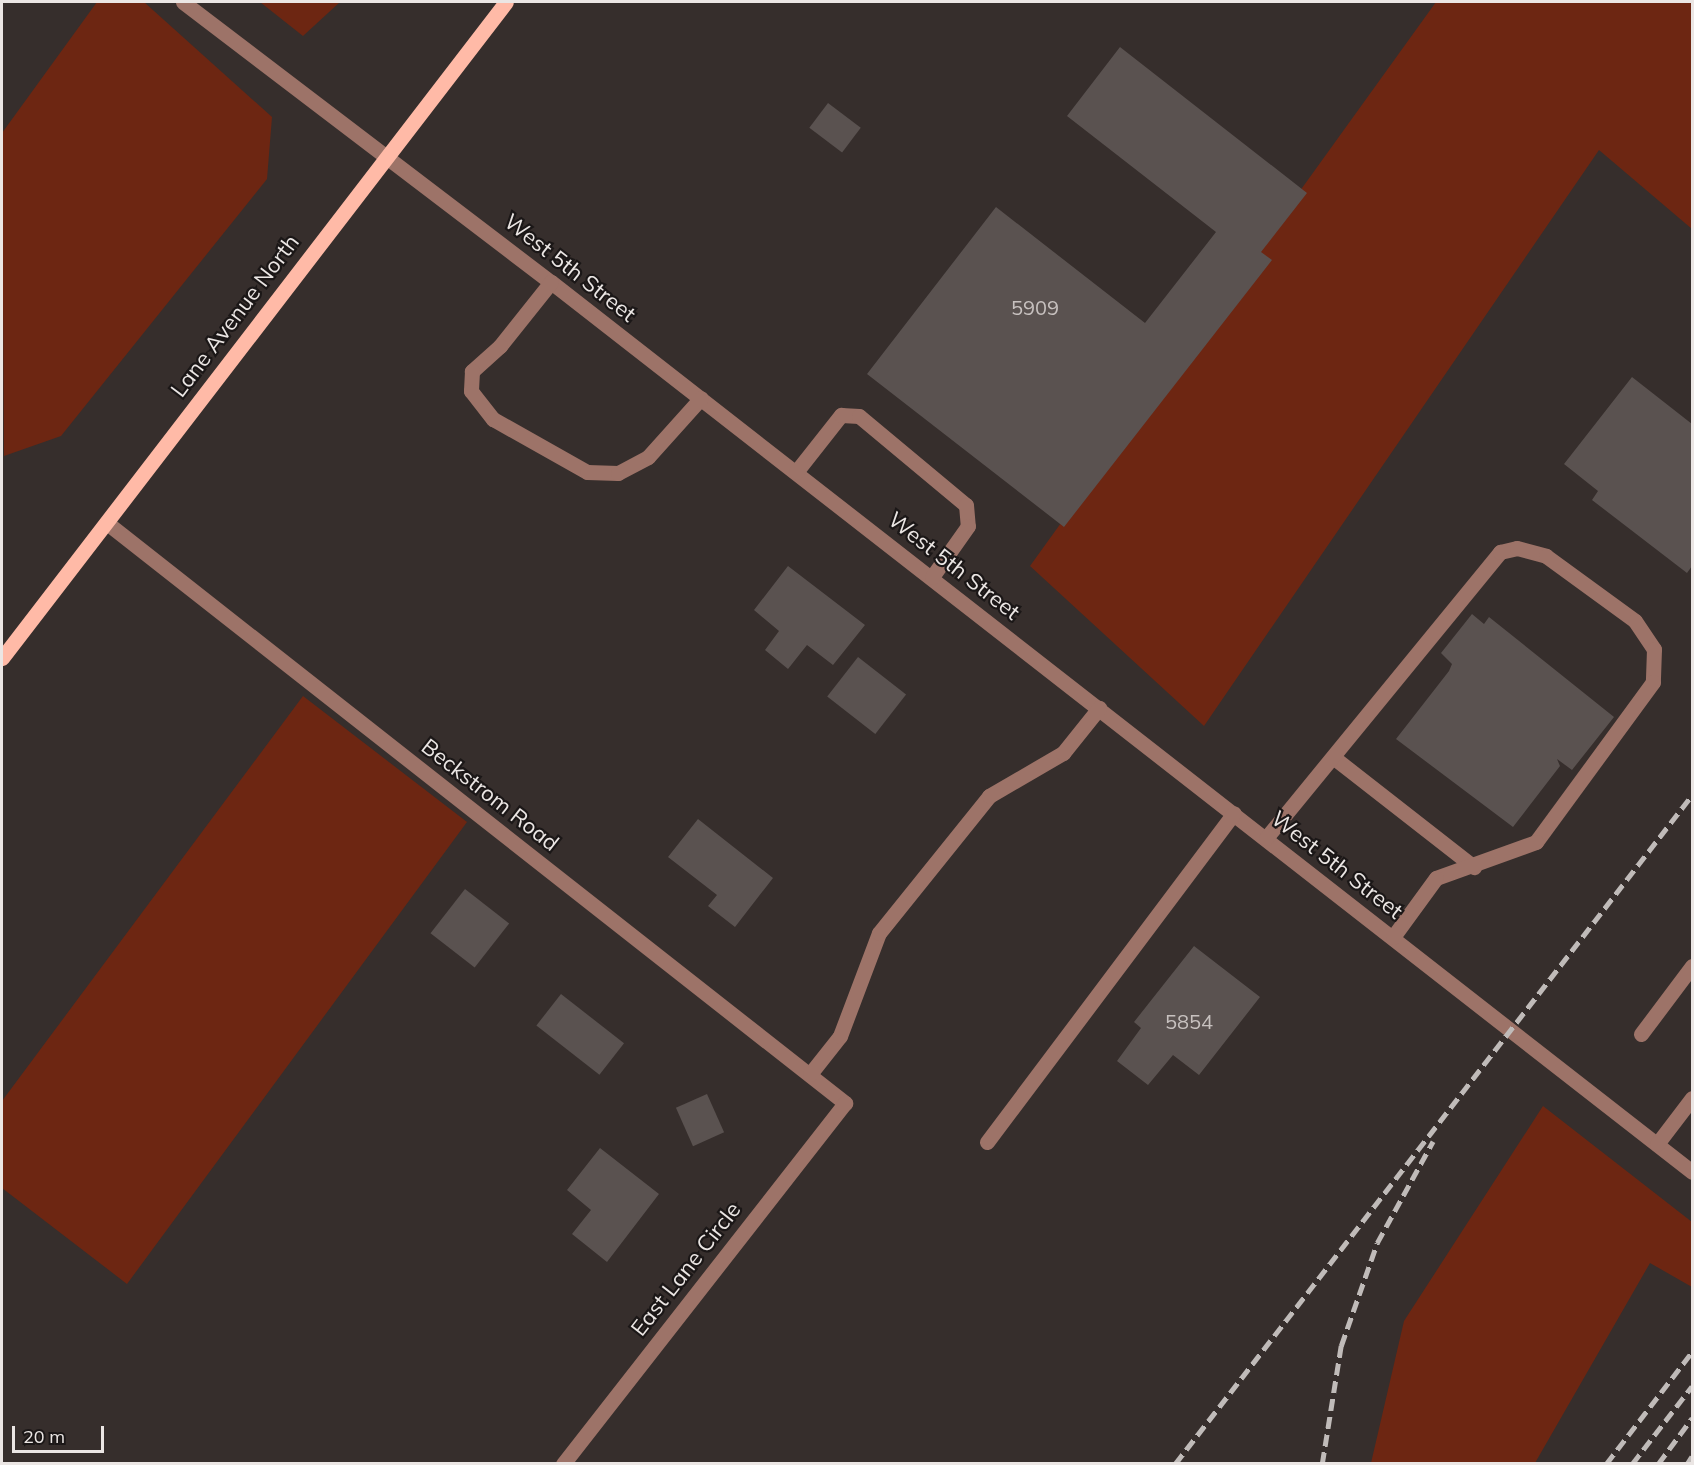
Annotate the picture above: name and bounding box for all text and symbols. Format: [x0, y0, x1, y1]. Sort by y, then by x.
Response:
street label: West 5th Street [499, 208, 641, 328]
street label: Lane Avenue North [165, 230, 305, 402]
house number: 5909 [1011, 295, 1059, 319]
street label: West 5th Street [883, 506, 1025, 626]
street label: Beckstrom Road [416, 733, 564, 857]
street label: West 5th Street [1266, 805, 1408, 925]
house number: 5854 [1165, 1009, 1213, 1033]
street label: East Lane Circle [626, 1197, 746, 1341]
scale bar [15, 1414, 106, 1452]
text: 20 m [23, 1425, 65, 1448]

